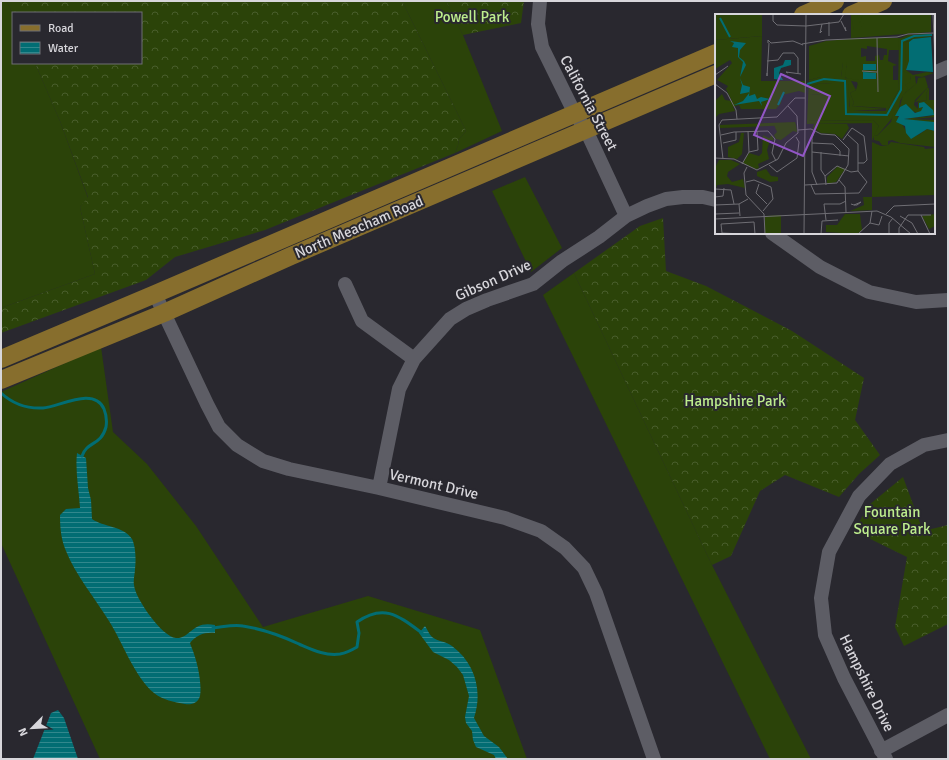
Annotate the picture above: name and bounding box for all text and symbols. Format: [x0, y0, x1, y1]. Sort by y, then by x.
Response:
park label: Powell Park [435, 8, 510, 26]
legend [12, 12, 142, 64]
inset map [715, 14, 935, 234]
text: Road [48, 21, 74, 36]
text: Water [48, 41, 79, 56]
street label: California Street [556, 52, 622, 154]
street label: North Meacham Road [292, 192, 426, 262]
street label: Gibson Drive [452, 255, 534, 305]
park label: Hampshire Park [684, 392, 786, 410]
street label: Vermont Drive [388, 465, 480, 503]
park label: Fountain Square Park [854, 503, 931, 538]
street label: Hampshire Drive [836, 631, 898, 735]
north arrow [12, 708, 52, 748]
text: N [16, 726, 31, 738]

